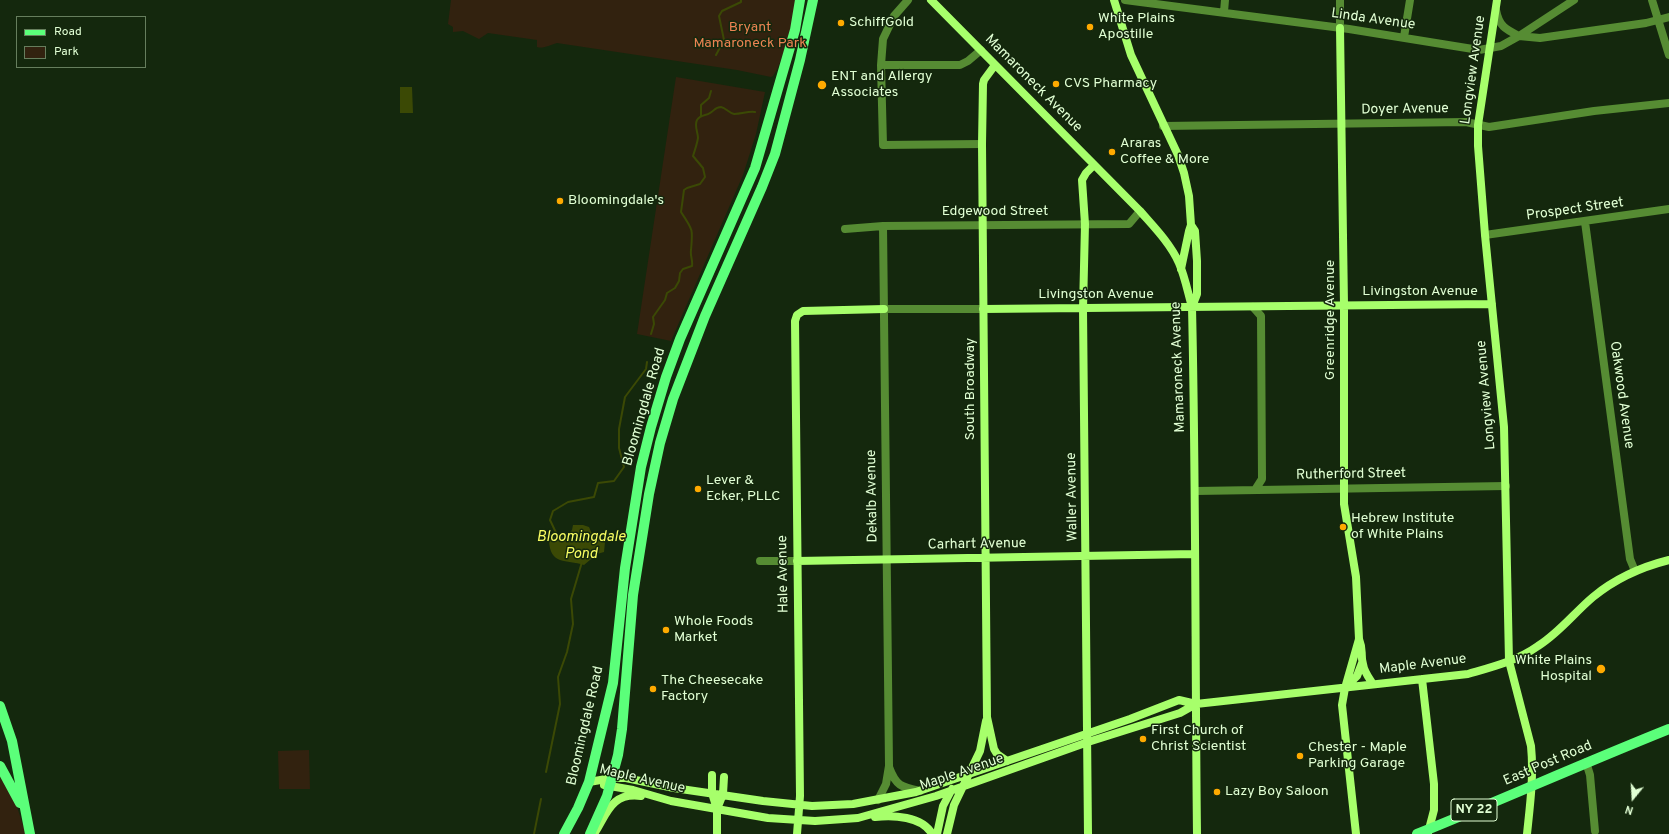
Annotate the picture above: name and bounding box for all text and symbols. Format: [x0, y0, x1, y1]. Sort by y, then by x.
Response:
street label: Linda Avenue [1330, 6, 1416, 34]
place label: White Plains Apostille [1098, 11, 1175, 44]
street label: Longview Avenue [1458, 14, 1490, 126]
place label: SchiffGold [849, 15, 914, 31]
legend [16, 16, 146, 68]
marker: SchiffGold [836, 18, 846, 28]
park label: Bryant Mamaroneck Park [693, 20, 807, 52]
marker: White Plains Apostille [1085, 22, 1095, 32]
text: Road [54, 24, 82, 40]
street label: Mamaroneck Avenue [981, 32, 1085, 136]
text: Park [54, 44, 79, 60]
place label: ENT and Allergy Associates [831, 69, 932, 102]
place label: CVS Pharmacy [1064, 76, 1157, 92]
marker: ENT and Allergy Associates [816, 79, 828, 91]
marker: CVS Pharmacy [1051, 79, 1061, 89]
street label: Doyer Avenue [1361, 101, 1449, 119]
place label: Araras Coffee & More [1120, 136, 1209, 168]
marker: Araras Coffee & More [1107, 147, 1117, 157]
place label: Bloomingdale's [568, 193, 664, 209]
street label: Prospect Street [1525, 195, 1625, 225]
marker: Bloomingdale's [555, 196, 565, 206]
street label: Edgewood Street [942, 204, 1048, 220]
street label: Greenridge Avenue [1323, 260, 1339, 380]
street label: Livingston Avenue [1362, 284, 1478, 300]
street label: Livingston Avenue [1038, 287, 1154, 303]
street label: Mamaroneck Avenue [1168, 301, 1190, 433]
street label: South Broadway [963, 338, 979, 440]
street label: Longview Avenue [1474, 340, 1500, 450]
street label: Oakwood Avenue [1605, 340, 1637, 450]
street label: Bloomingdale Road [620, 346, 670, 468]
street label: Dekalb Avenue [864, 449, 882, 543]
street label: Waller Avenue [1064, 452, 1082, 542]
street label: Rutherford Street [1296, 466, 1406, 484]
place label: Lever & Ecker, PLLC [706, 473, 780, 506]
marker: Lever & Ecker, PLLC [693, 484, 703, 494]
place label: Hebrew Institute of White Plains [1351, 511, 1454, 544]
marker: Hebrew Institute of White Plains [1338, 522, 1348, 532]
water label: Bloomingdale Pond [537, 529, 625, 564]
street label: Hale Avenue [775, 535, 793, 613]
street label: Carhart Avenue [928, 536, 1026, 554]
place label: Whole Foods Market [674, 614, 753, 646]
marker: Whole Foods Market [661, 625, 671, 635]
street label: Maple Avenue [1379, 651, 1467, 679]
place label: White Plains Hospital [1515, 653, 1592, 686]
marker: White Plains Hospital [1595, 663, 1607, 675]
street label: Bloomingdale Road [564, 665, 608, 787]
place label: The Cheesecake Factory [661, 673, 763, 706]
marker: The Cheesecake Factory [648, 684, 658, 694]
place label: First Church of Christ Scientist [1151, 723, 1246, 756]
marker: First Church of Christ Scientist [1138, 734, 1148, 744]
street label: East Post Road [1501, 738, 1595, 790]
place label: Chester - Maple Parking Garage [1308, 740, 1407, 772]
street label: Maple Avenue [918, 751, 1006, 795]
marker: Chester - Maple Parking Garage [1295, 751, 1305, 761]
street label: Maple Avenue [597, 762, 687, 798]
north arrow [1613, 778, 1653, 818]
place label: Lazy Boy Saloon [1225, 784, 1329, 800]
marker: Lazy Boy Saloon [1212, 787, 1222, 797]
road number: NY 22 [1451, 799, 1497, 821]
text: N [1623, 802, 1635, 817]

